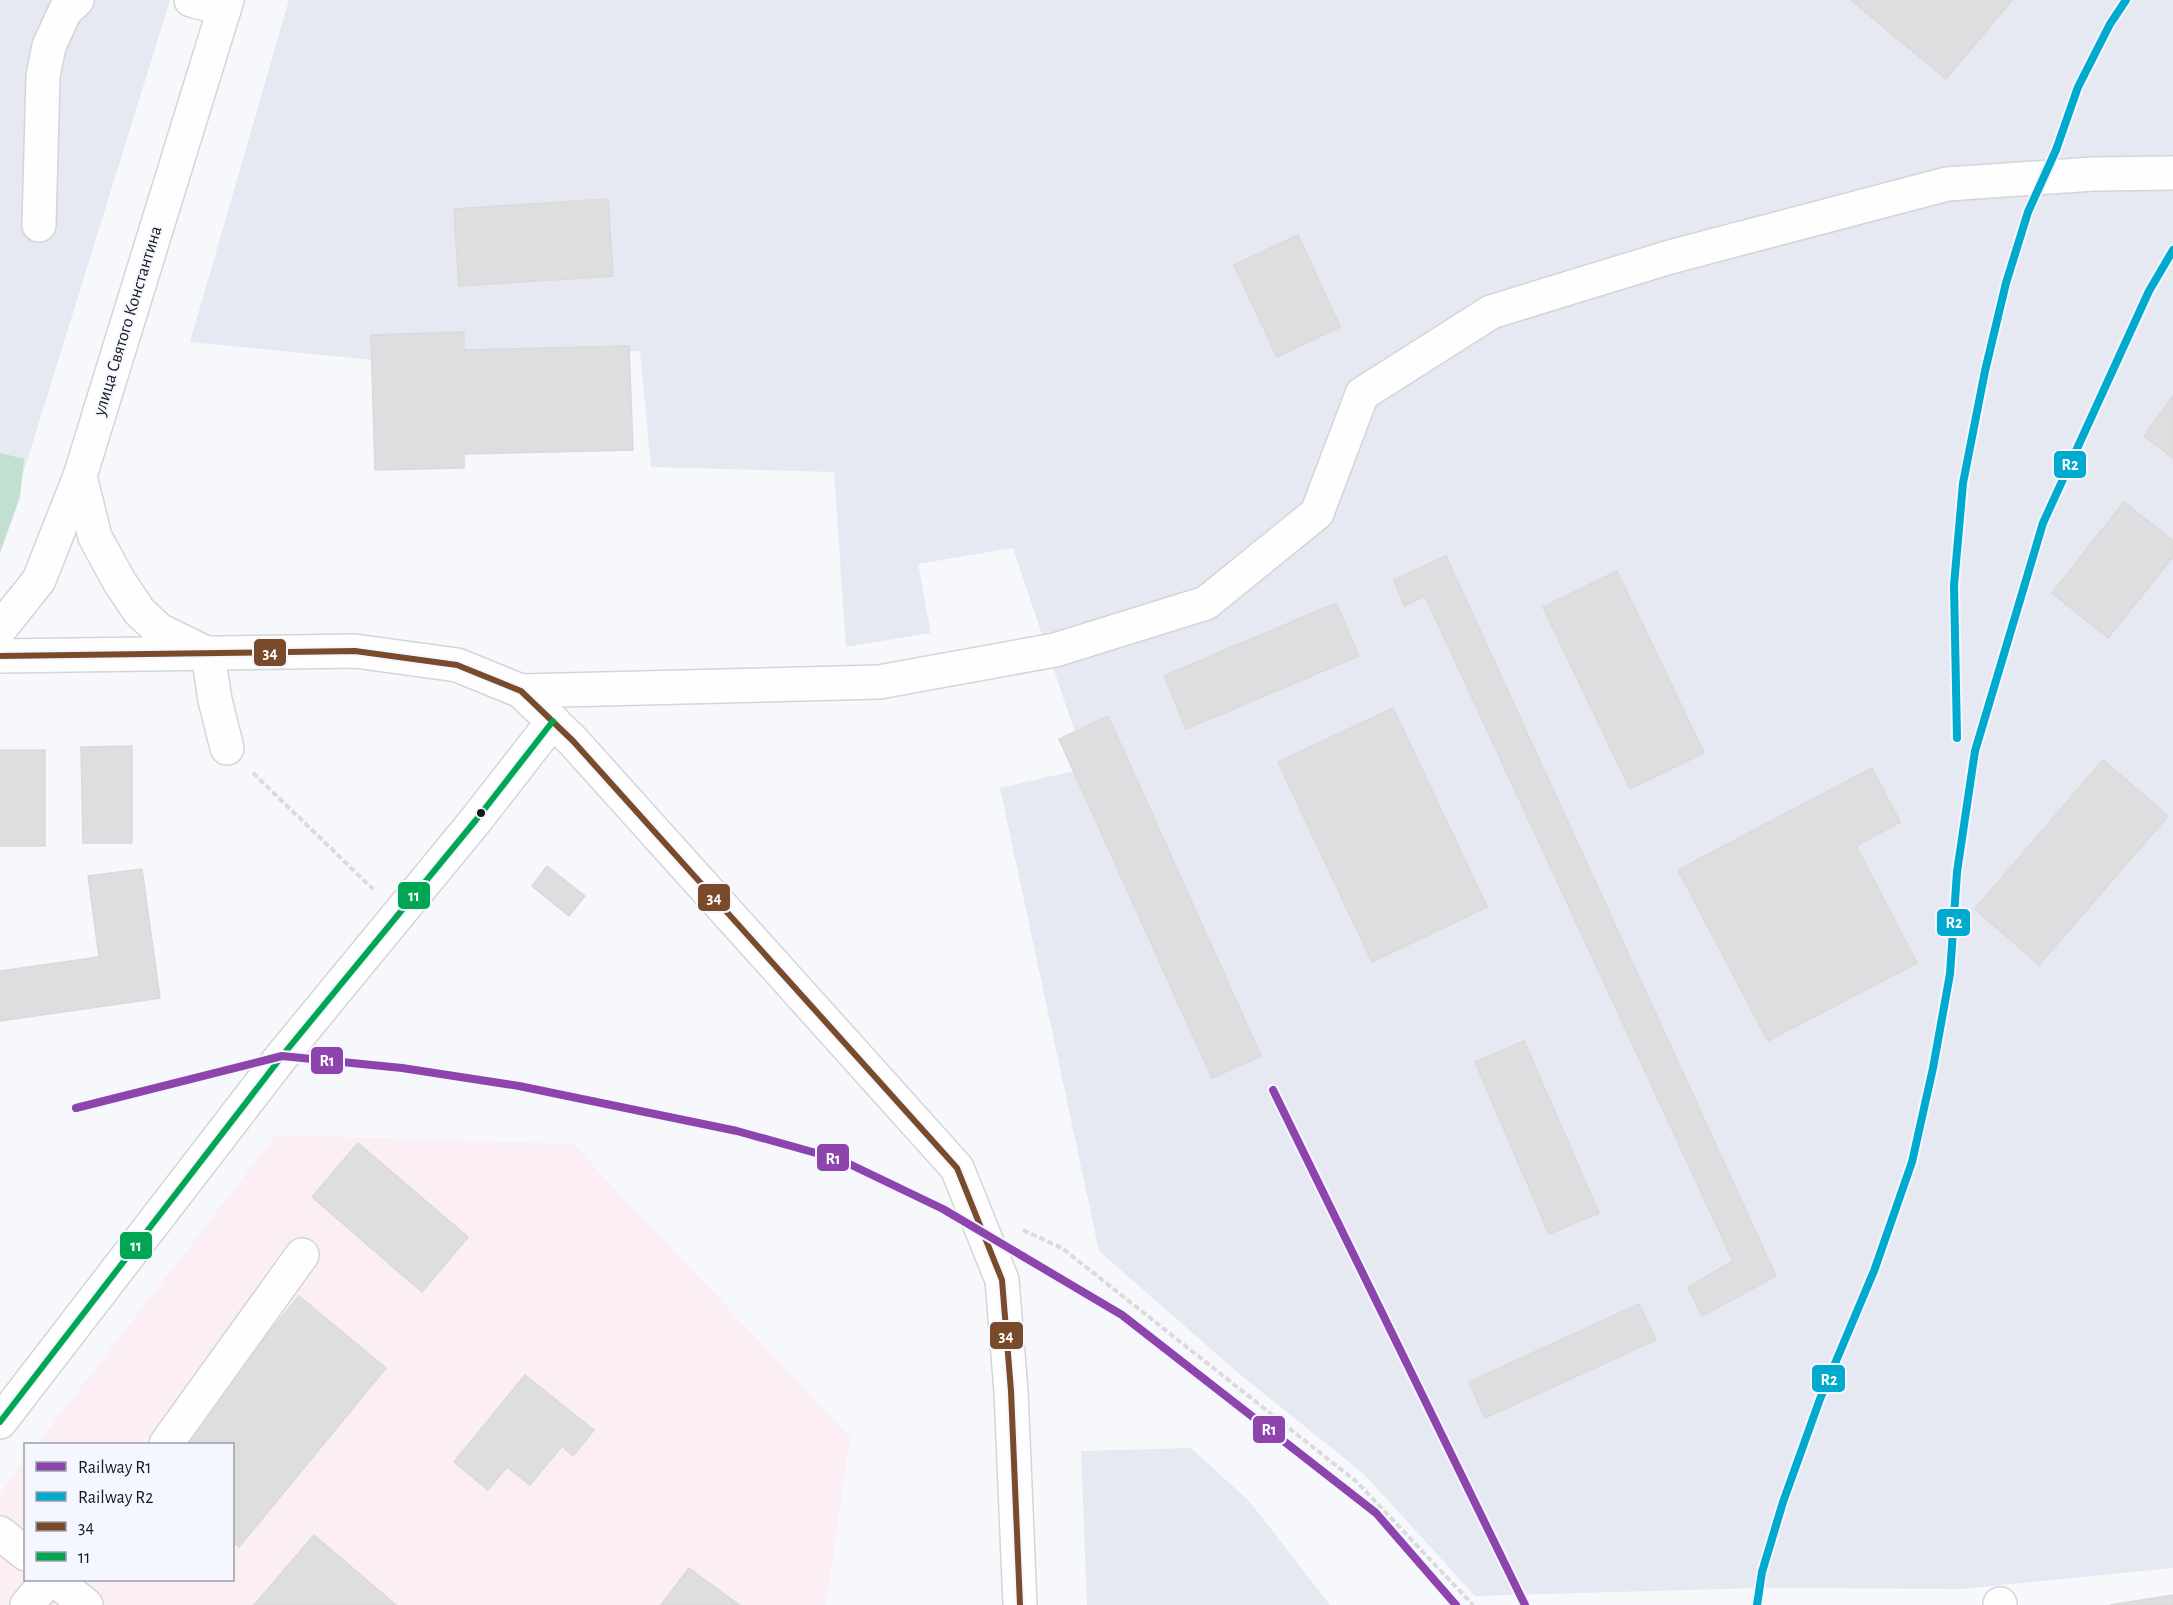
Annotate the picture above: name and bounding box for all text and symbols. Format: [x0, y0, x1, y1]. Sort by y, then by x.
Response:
street label: улица Святого Константина [90, 224, 165, 419]
line badge: R2 [2053, 450, 2087, 479]
text: R2 [2062, 457, 2079, 473]
line badge: 34 [253, 638, 287, 667]
text: 34 [263, 645, 277, 661]
unlabelled marker [475, 807, 487, 819]
line badge: 11 [397, 881, 431, 910]
line badge: 34 [697, 883, 731, 912]
text: 11 [408, 888, 420, 904]
text: 34 [707, 890, 721, 906]
line badge: R2 [1936, 908, 1971, 937]
text: R2 [1946, 915, 1963, 931]
line badge: R1 [310, 1046, 344, 1075]
text: R1 [319, 1053, 335, 1069]
line badge: R1 [816, 1143, 850, 1172]
text: R1 [825, 1151, 841, 1167]
line badge: 11 [119, 1231, 153, 1260]
text: 11 [130, 1238, 142, 1254]
line badge: 34 [989, 1321, 1024, 1350]
text: 34 [999, 1328, 1013, 1344]
line badge: R2 [1811, 1364, 1846, 1393]
text: R2 [1821, 1372, 1838, 1388]
line badge: R1 [1252, 1415, 1286, 1444]
text: R1 [1261, 1422, 1277, 1438]
legend [24, 1443, 234, 1581]
text: Railway R1 [78, 1459, 152, 1477]
text: Railway R2 [78, 1489, 154, 1507]
text: 34 [78, 1519, 94, 1537]
text: 11 [78, 1549, 90, 1567]

